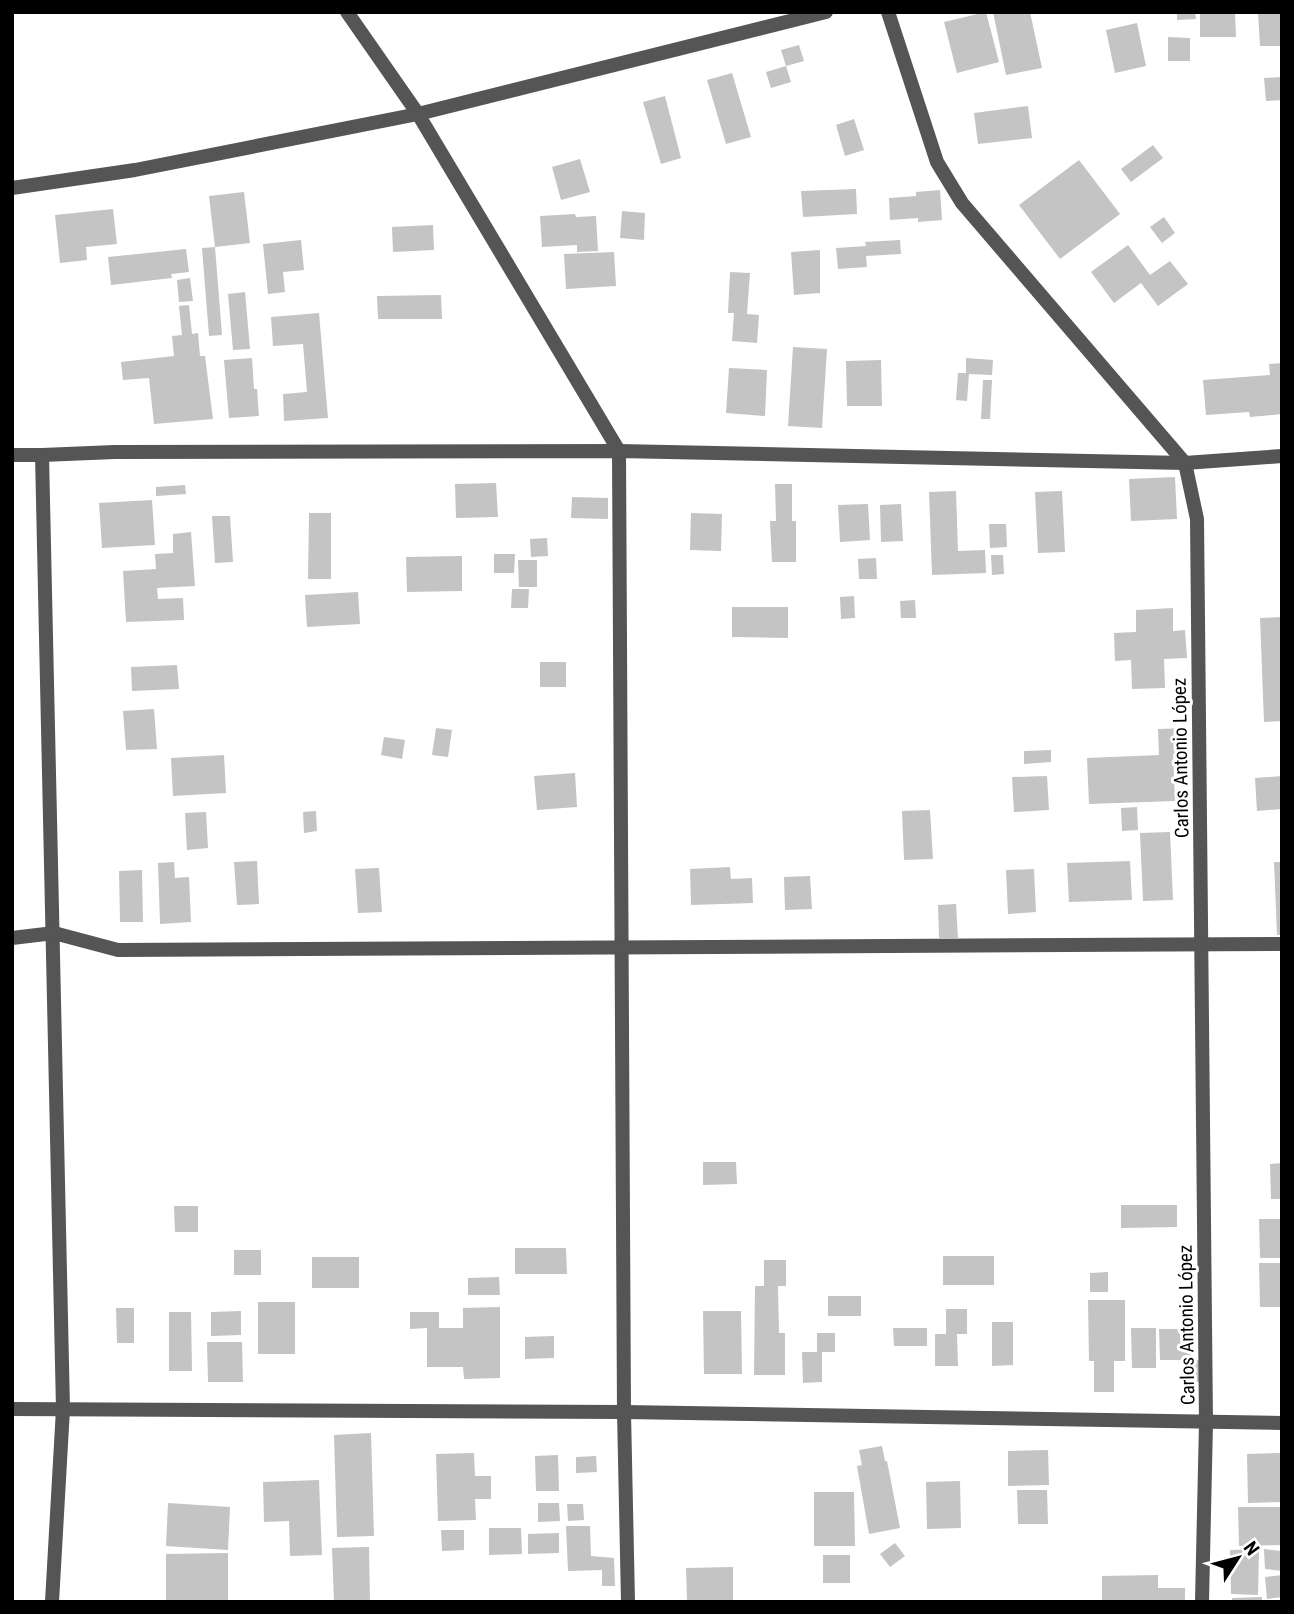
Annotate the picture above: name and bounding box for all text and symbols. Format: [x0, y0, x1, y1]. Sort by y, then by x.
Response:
street label: Carlos Antonio López [1168, 678, 1193, 838]
street label: Carlos Antonio López [1174, 1245, 1199, 1405]
north arrow [1203, 1523, 1273, 1593]
text: N [1239, 1537, 1264, 1560]

